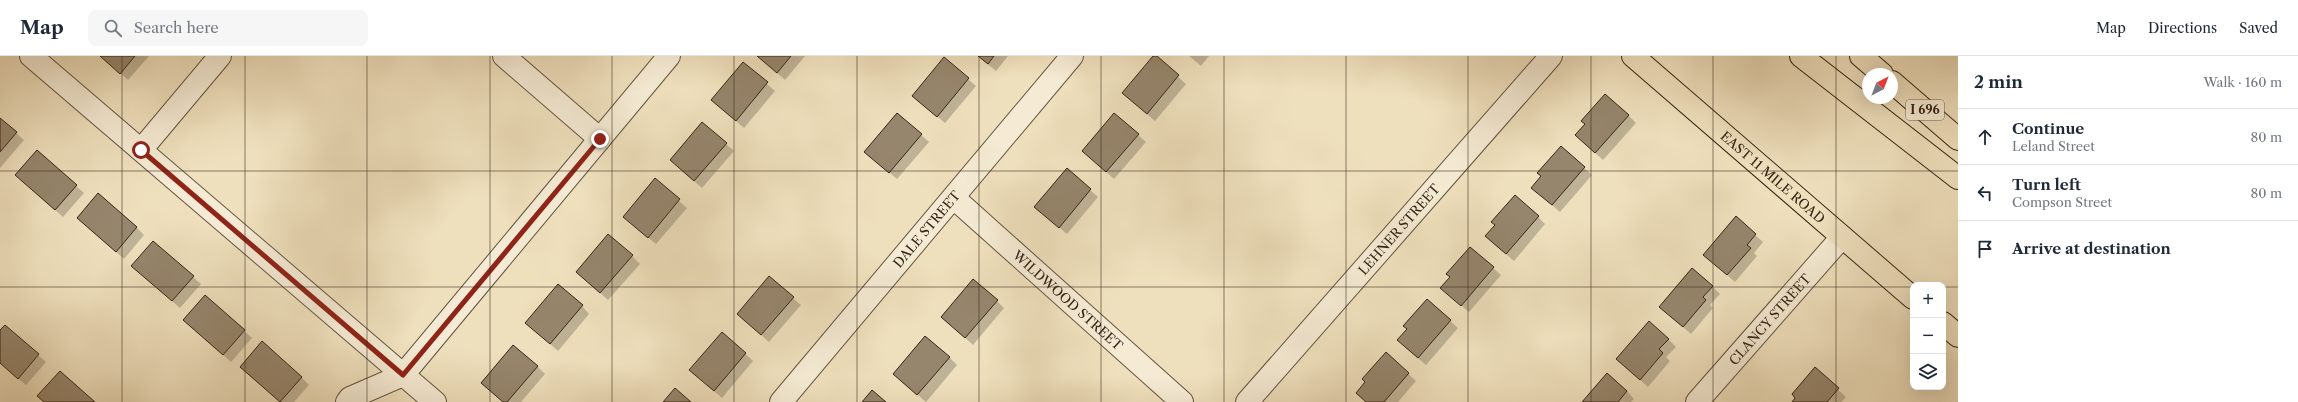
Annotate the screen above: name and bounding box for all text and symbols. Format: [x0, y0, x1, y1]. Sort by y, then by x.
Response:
search box [88, 10, 368, 46]
text: Map [20, 16, 64, 39]
icon: search [102, 17, 124, 39]
text: Search here [134, 18, 219, 37]
text: Map [2096, 19, 2126, 37]
text: Directions [2148, 19, 2217, 37]
text: Saved [2239, 19, 2278, 37]
north arrow [1862, 68, 1898, 104]
text: 2 min [1974, 72, 2023, 92]
text: Walk · 160 m [2203, 74, 2282, 90]
road number: I 696 [1906, 100, 1944, 120]
text: Continue [2012, 119, 2084, 138]
icon: ahead [1974, 126, 1996, 148]
street label: EAST 11 MILE ROAD [1718, 128, 1828, 226]
text: 80 m [2250, 129, 2282, 145]
route end [591, 130, 609, 148]
text: Leland Street [2012, 138, 2095, 154]
route start [132, 141, 150, 159]
text: Turn left [2012, 175, 2081, 194]
street label: LEHNER STREET [1355, 180, 1443, 278]
icon: left [1974, 182, 1996, 204]
text: 80 m [2250, 185, 2282, 201]
street label: DALE STREET [890, 187, 963, 271]
text: Compson Street [2012, 194, 2112, 210]
icon: arrive [1974, 238, 1996, 260]
text: Arrive at destination [2012, 239, 2171, 258]
street label: WILDWOOD STREET [1009, 246, 1126, 353]
street label: CLANCY STREET [1725, 270, 1814, 368]
map controls [1910, 282, 1946, 390]
button: + [1910, 282, 1946, 318]
button: − [1910, 318, 1946, 354]
button: layers [1910, 354, 1946, 390]

